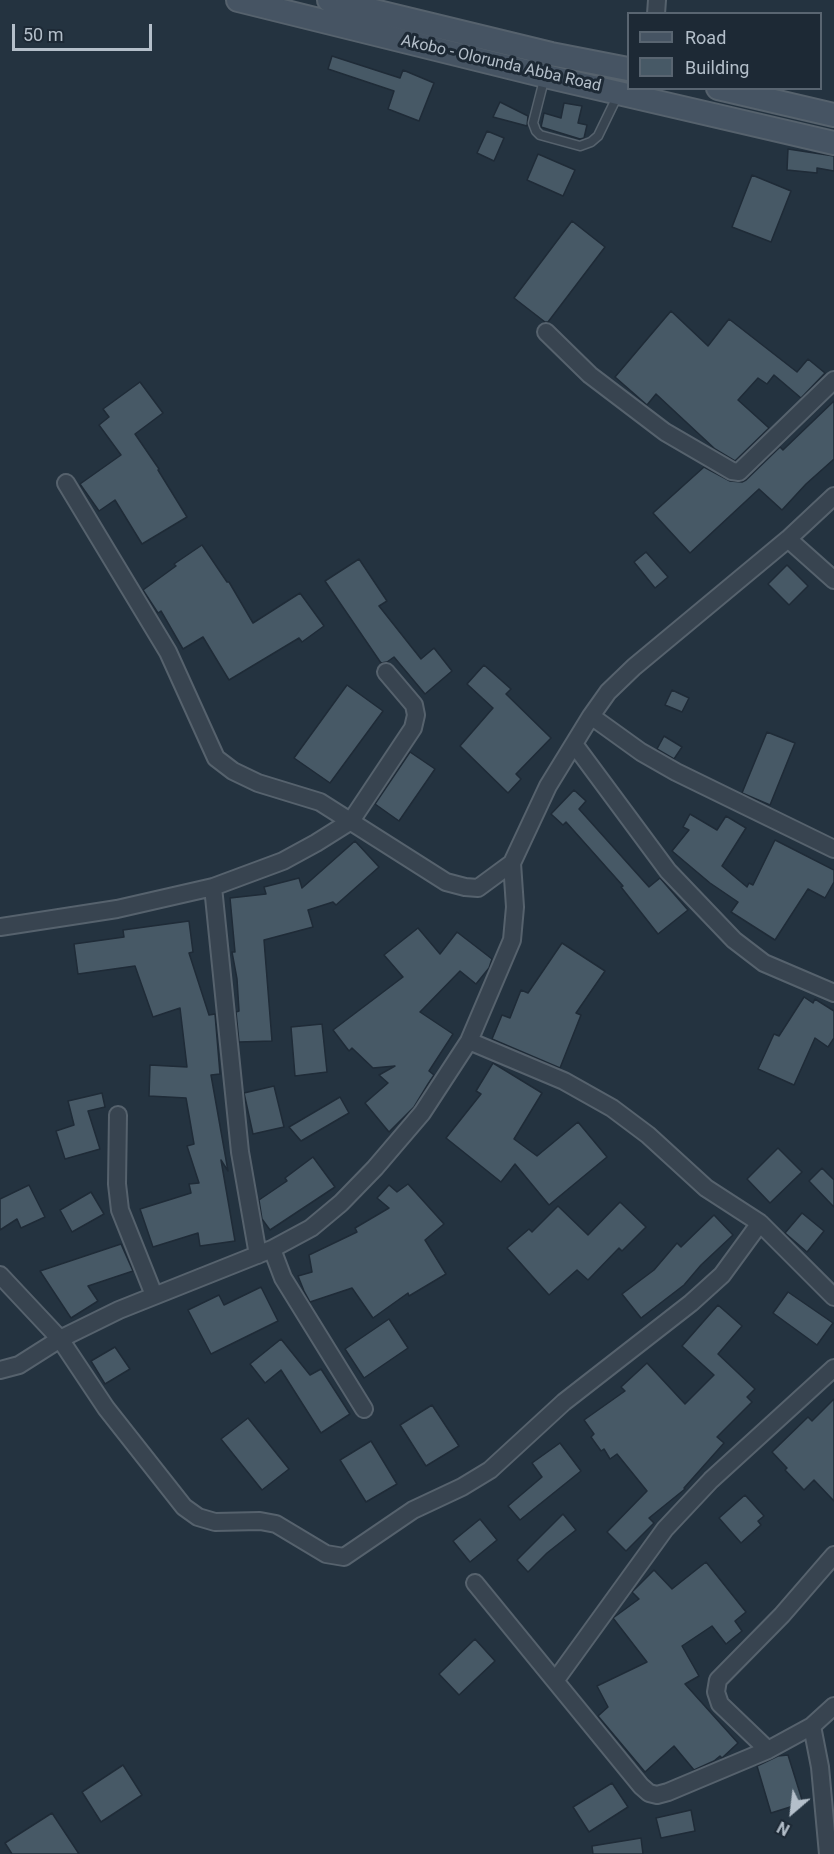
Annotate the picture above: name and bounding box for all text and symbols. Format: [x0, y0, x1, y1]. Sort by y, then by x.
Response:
scale bar [15, 12, 154, 50]
legend [627, 12, 822, 90]
text: 50 m [23, 24, 63, 45]
text: Road [685, 27, 726, 48]
street label: Akobo - Olorunda Abba Road [399, 32, 603, 96]
text: Building [685, 57, 749, 78]
north arrow [762, 1782, 822, 1842]
text: N [774, 1817, 793, 1839]

